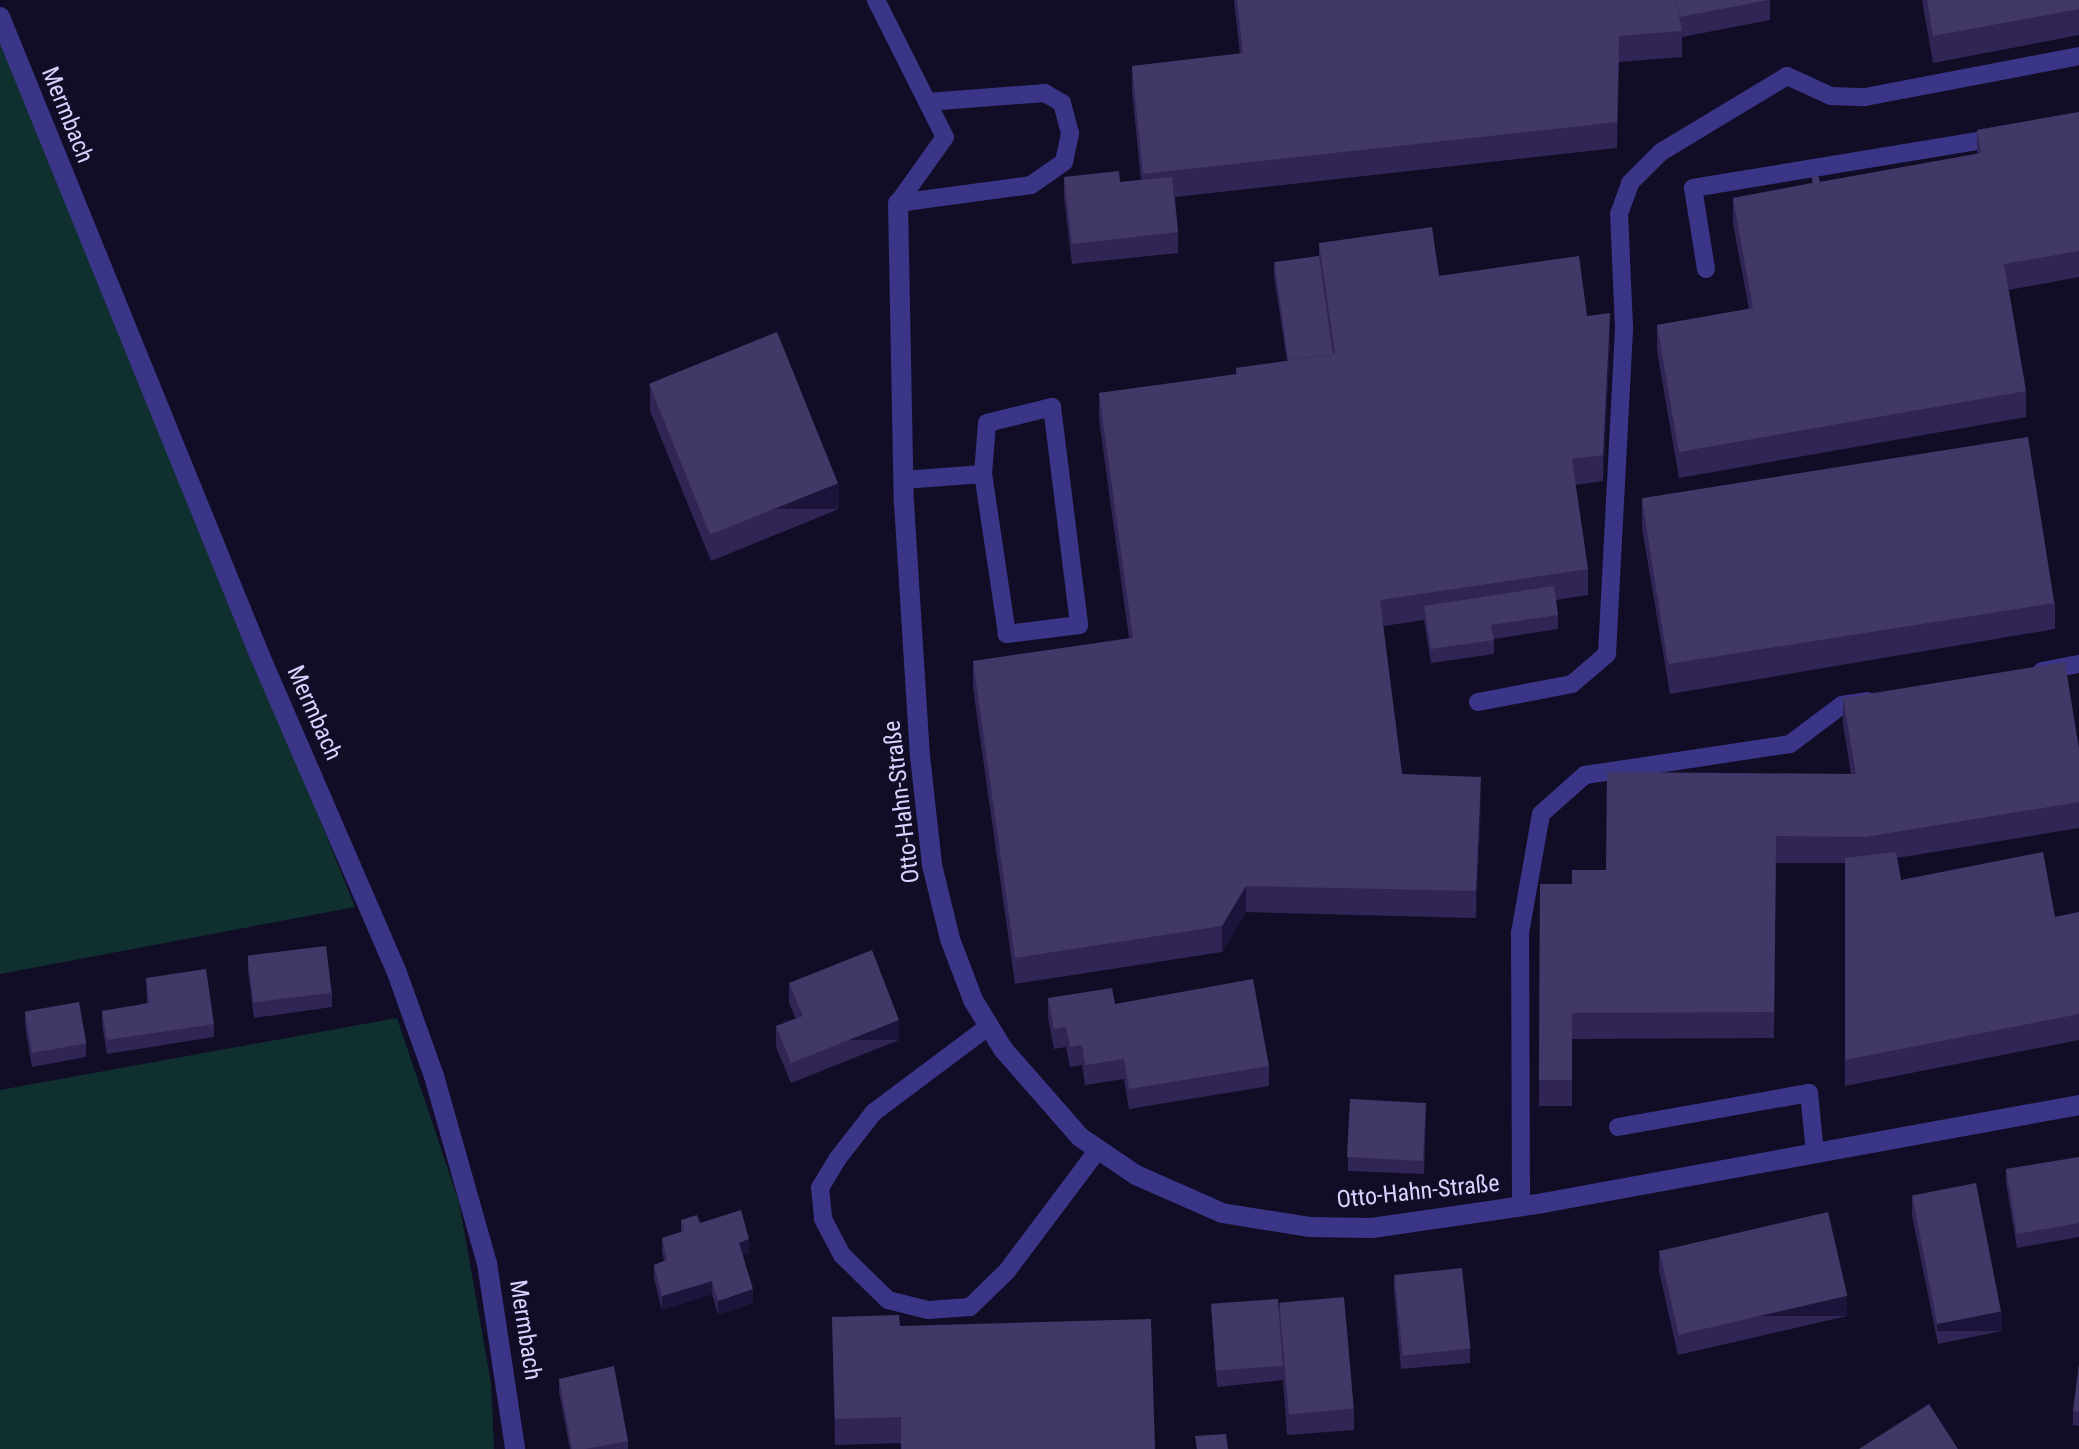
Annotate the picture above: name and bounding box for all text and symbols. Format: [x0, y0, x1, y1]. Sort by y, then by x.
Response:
street label: Mermbach [35, 63, 99, 167]
street label: Mermbach [280, 661, 348, 765]
street label: Otto-Hahn-Straße [878, 719, 926, 885]
street label: Otto-Hahn-Straße [1335, 1169, 1501, 1215]
street label: Mermbach [503, 1278, 547, 1382]

